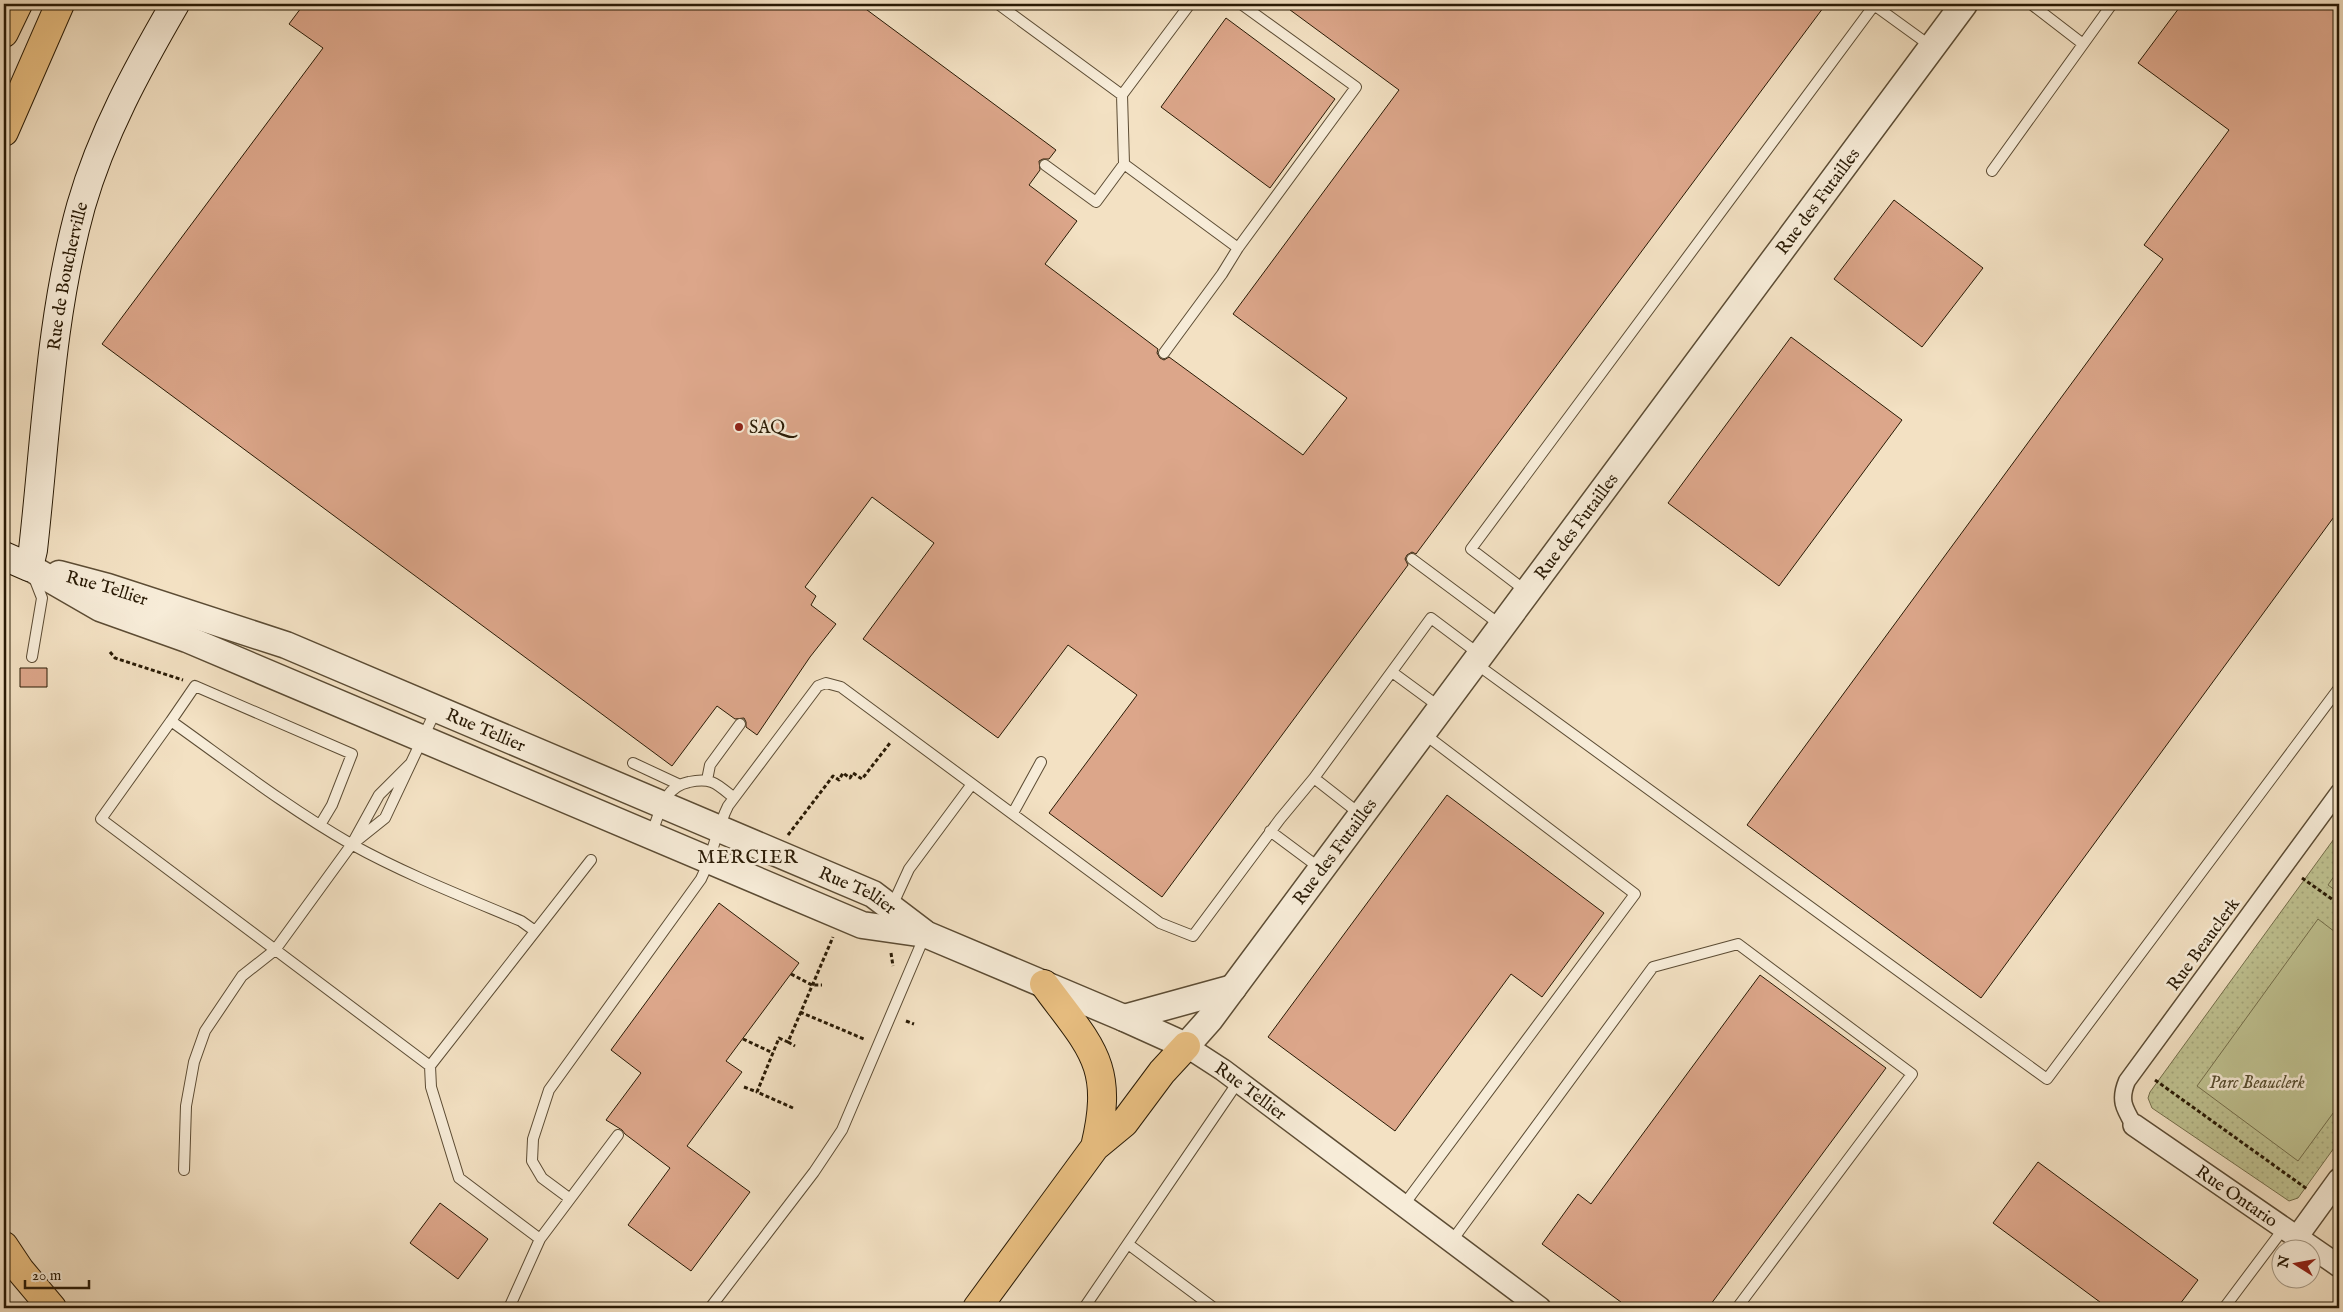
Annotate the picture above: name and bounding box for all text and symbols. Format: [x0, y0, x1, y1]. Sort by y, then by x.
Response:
street label: Rue des Futailles [1772, 144, 1866, 260]
street label: Rue de Boucherville [43, 200, 95, 352]
place label: SAQ [749, 417, 798, 440]
marker: SAQ [733, 421, 745, 433]
street label: Rue des Futailles [1530, 469, 1624, 585]
street label: Rue Tellier [63, 566, 151, 612]
street label: Rue Tellier [442, 704, 529, 758]
street label: Rue des Futailles [1289, 794, 1383, 910]
district label: MERCIER [697, 846, 799, 870]
street label: Rue Tellier [815, 862, 901, 921]
street label: Rue Beauclerk [2163, 894, 2246, 996]
street label: Rue Tellier [1210, 1058, 1291, 1127]
park label: Parc Beauclerk [2209, 1072, 2305, 1095]
street label: Rue Ontario [2191, 1161, 2282, 1234]
north arrow [2270, 1240, 2320, 1290]
text: N [2274, 1254, 2294, 1270]
scale bar [25, 1257, 89, 1289]
text: 20 m [32, 1266, 62, 1285]

